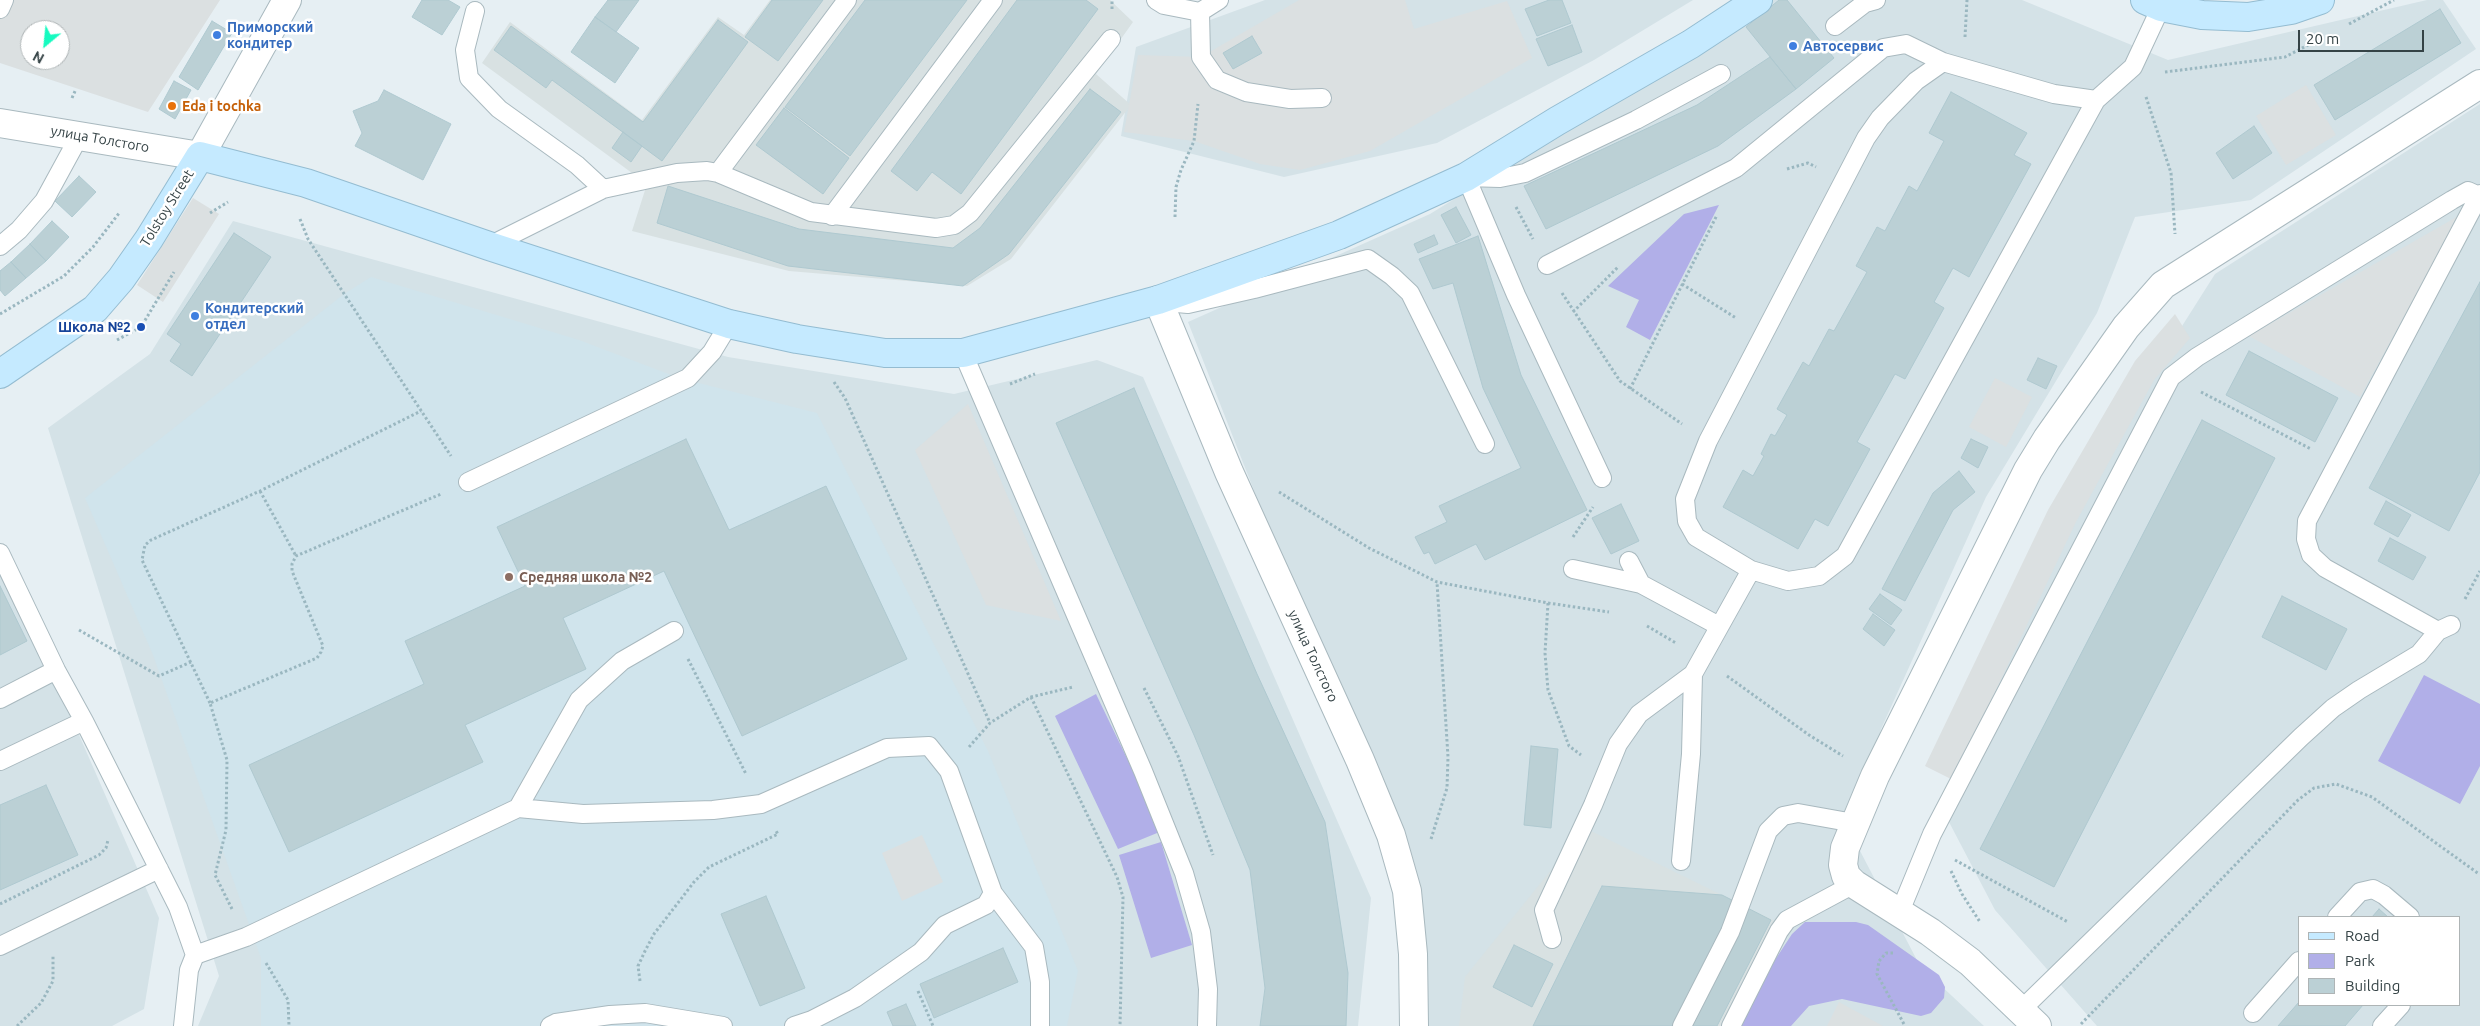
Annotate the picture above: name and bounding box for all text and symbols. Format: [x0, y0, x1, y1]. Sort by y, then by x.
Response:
place label: Приморский кондитер [227, 19, 313, 52]
north arrow [20, 20, 70, 70]
scale bar [2300, 20, 2426, 52]
marker: Приморский кондитер [211, 29, 223, 41]
text: 20 m [2306, 30, 2339, 47]
place label: Автосервис [1803, 38, 1884, 54]
marker: Автосервис [1787, 40, 1799, 52]
text: N [30, 48, 47, 67]
place label: Eda i tochka [182, 98, 261, 114]
marker: Eda i tochka [166, 100, 178, 112]
street label: улица Толстого [49, 122, 151, 156]
street label: Tolstoy Street [137, 166, 197, 250]
place label: Кондитерский отдел [205, 300, 304, 332]
marker: Кондитерский отдел [189, 310, 201, 322]
place label: Школа №2 [58, 319, 131, 335]
marker: Школа №2 [135, 321, 147, 333]
place label: Средняя школа №2 [519, 569, 652, 585]
marker: Средняя школа №2 [503, 571, 515, 583]
street label: улица Толстого [1284, 607, 1342, 705]
legend [2298, 916, 2460, 1006]
text: Road [2345, 927, 2380, 944]
text: Park [2345, 952, 2375, 969]
text: Building [2345, 977, 2400, 994]

